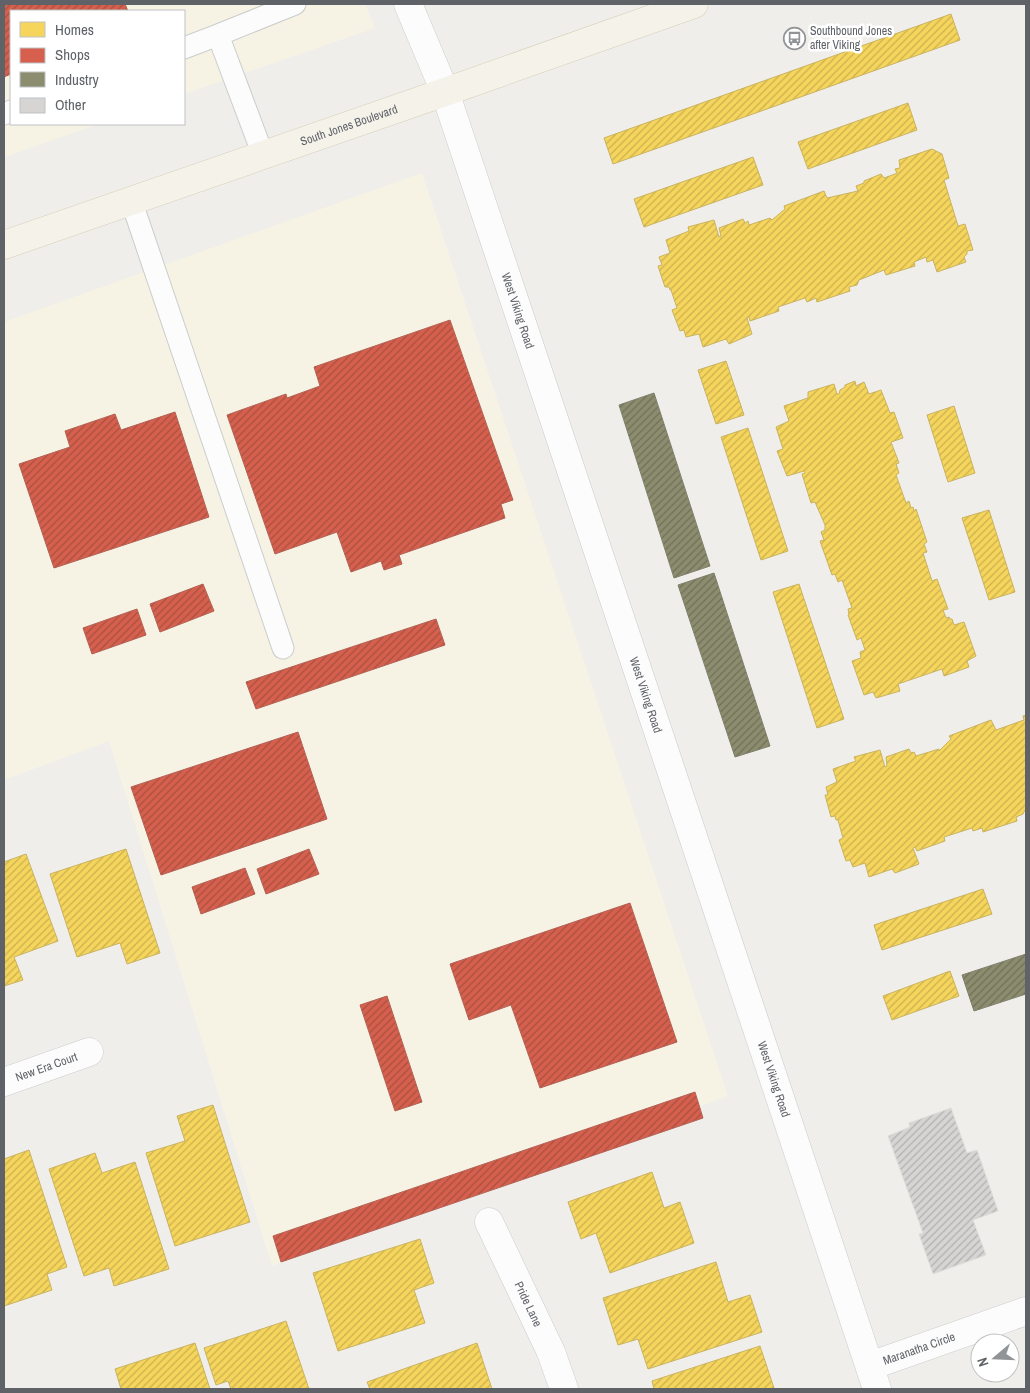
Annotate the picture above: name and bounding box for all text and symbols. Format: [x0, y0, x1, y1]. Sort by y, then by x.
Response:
legend [10, 10, 185, 125]
text: Homes [55, 19, 94, 40]
place label: Southbound Jones after Viking [810, 23, 892, 53]
bus stop icon: Southbound Jones after Viking [782, 26, 806, 50]
text: Shops [55, 44, 90, 65]
text: Industry [55, 69, 100, 90]
text: Other [55, 94, 86, 115]
street label: South Jones Boulevard [298, 101, 400, 150]
street label: West Viking Road [498, 271, 538, 351]
street label: West Viking Road [626, 655, 666, 735]
street label: West Viking Road [754, 1039, 794, 1119]
street label: New Era Court [13, 1049, 80, 1085]
street label: Pride Lane [511, 1279, 546, 1329]
street label: Maranatha Circle [881, 1329, 957, 1369]
north arrow [970, 1333, 1020, 1383]
text: N [973, 1355, 993, 1369]

